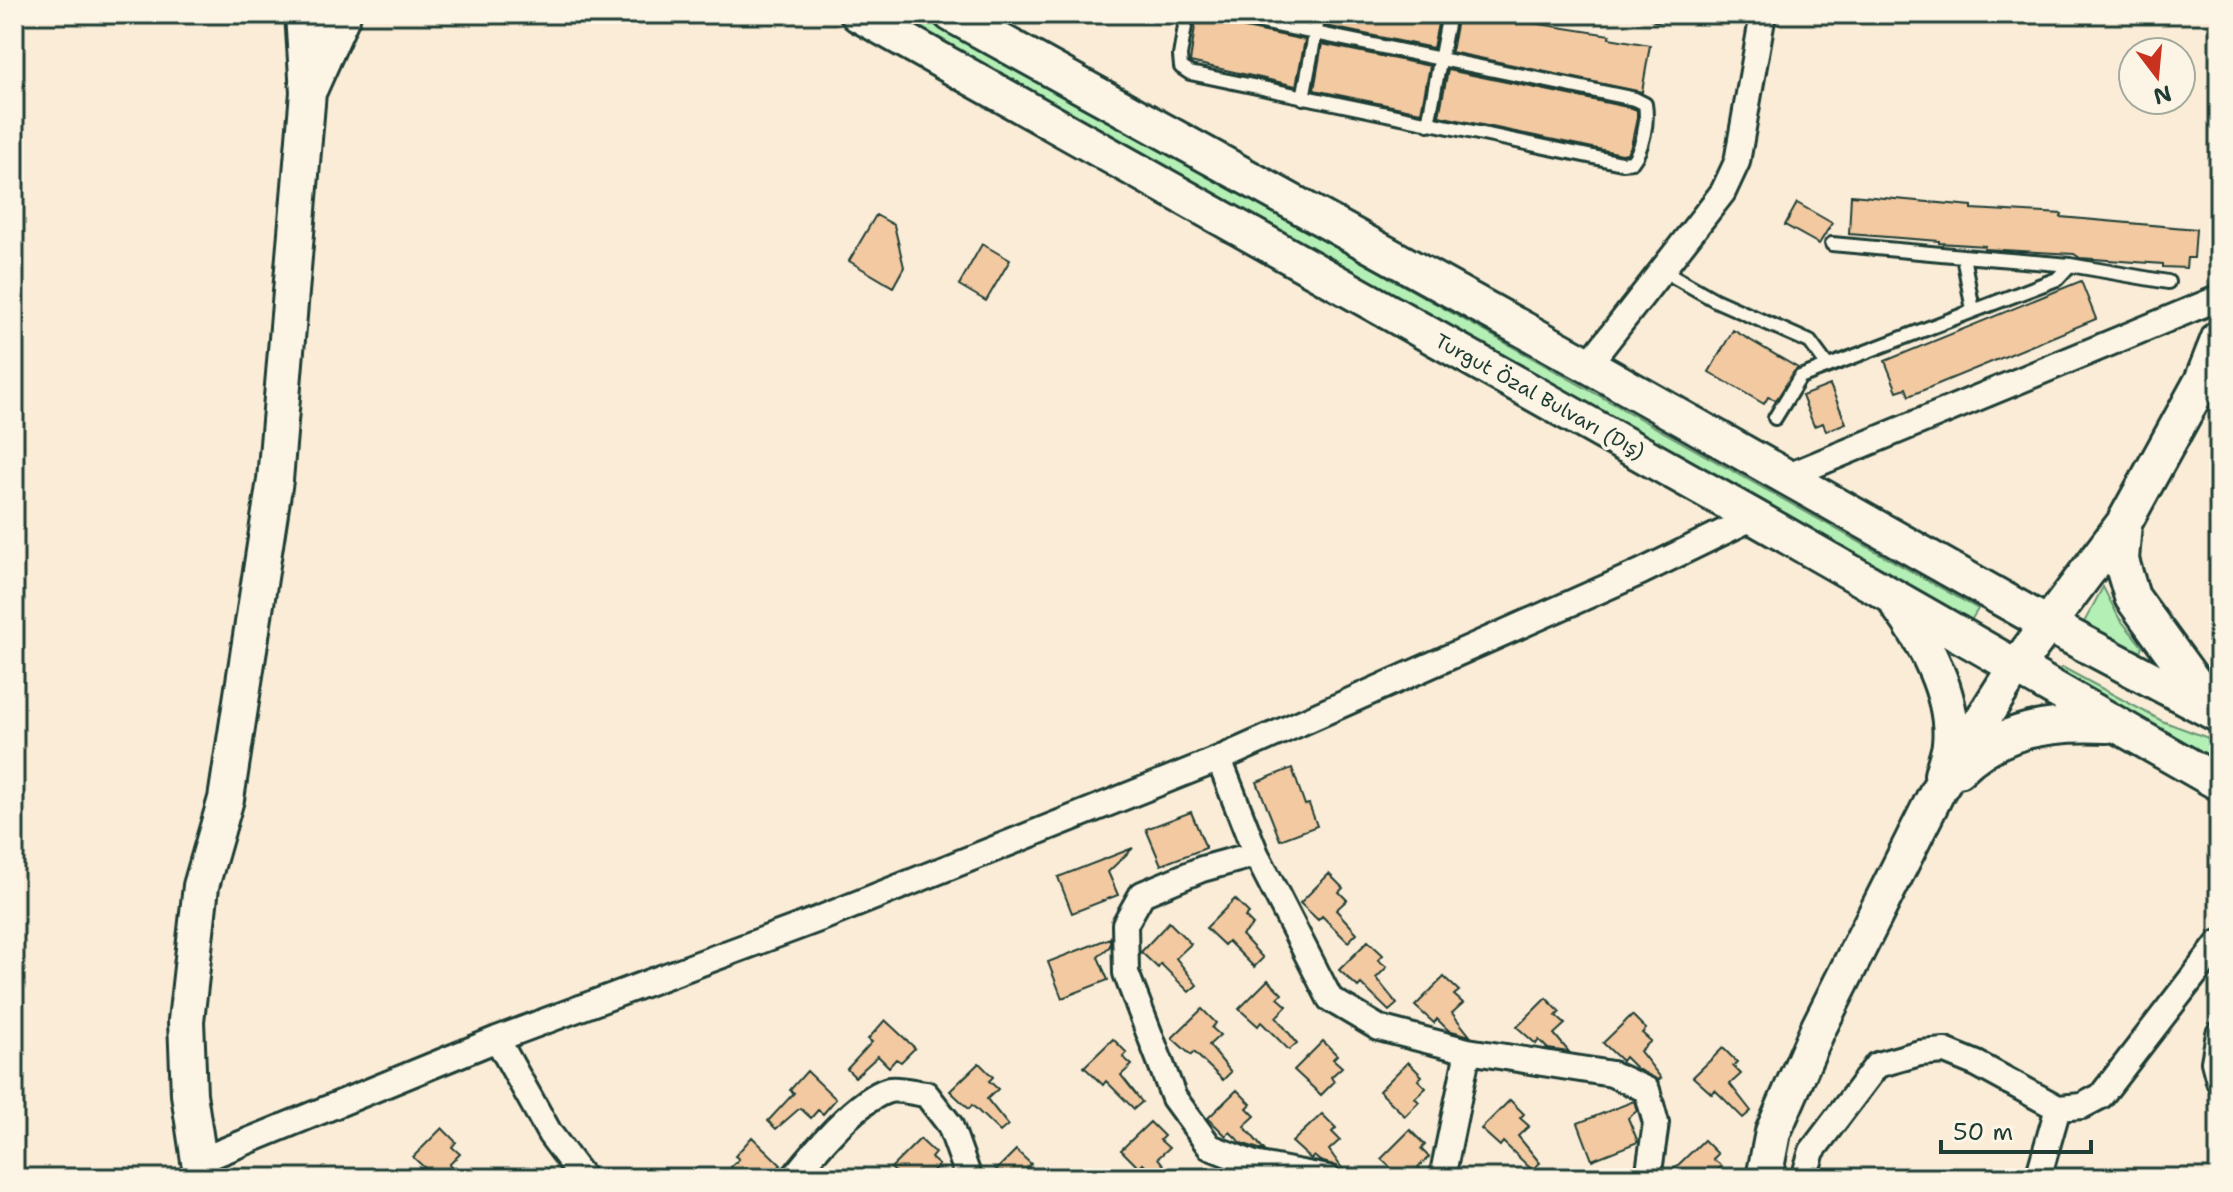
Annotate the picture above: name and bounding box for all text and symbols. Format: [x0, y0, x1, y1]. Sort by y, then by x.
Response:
north arrow [2117, 36, 2197, 116]
text: N [2150, 78, 2175, 111]
street label: Turgut Özal Bulvarı (Dış) [1431, 328, 1649, 464]
scale bar [1941, 1104, 2091, 1154]
text: 50 m [1953, 1116, 2013, 1148]

